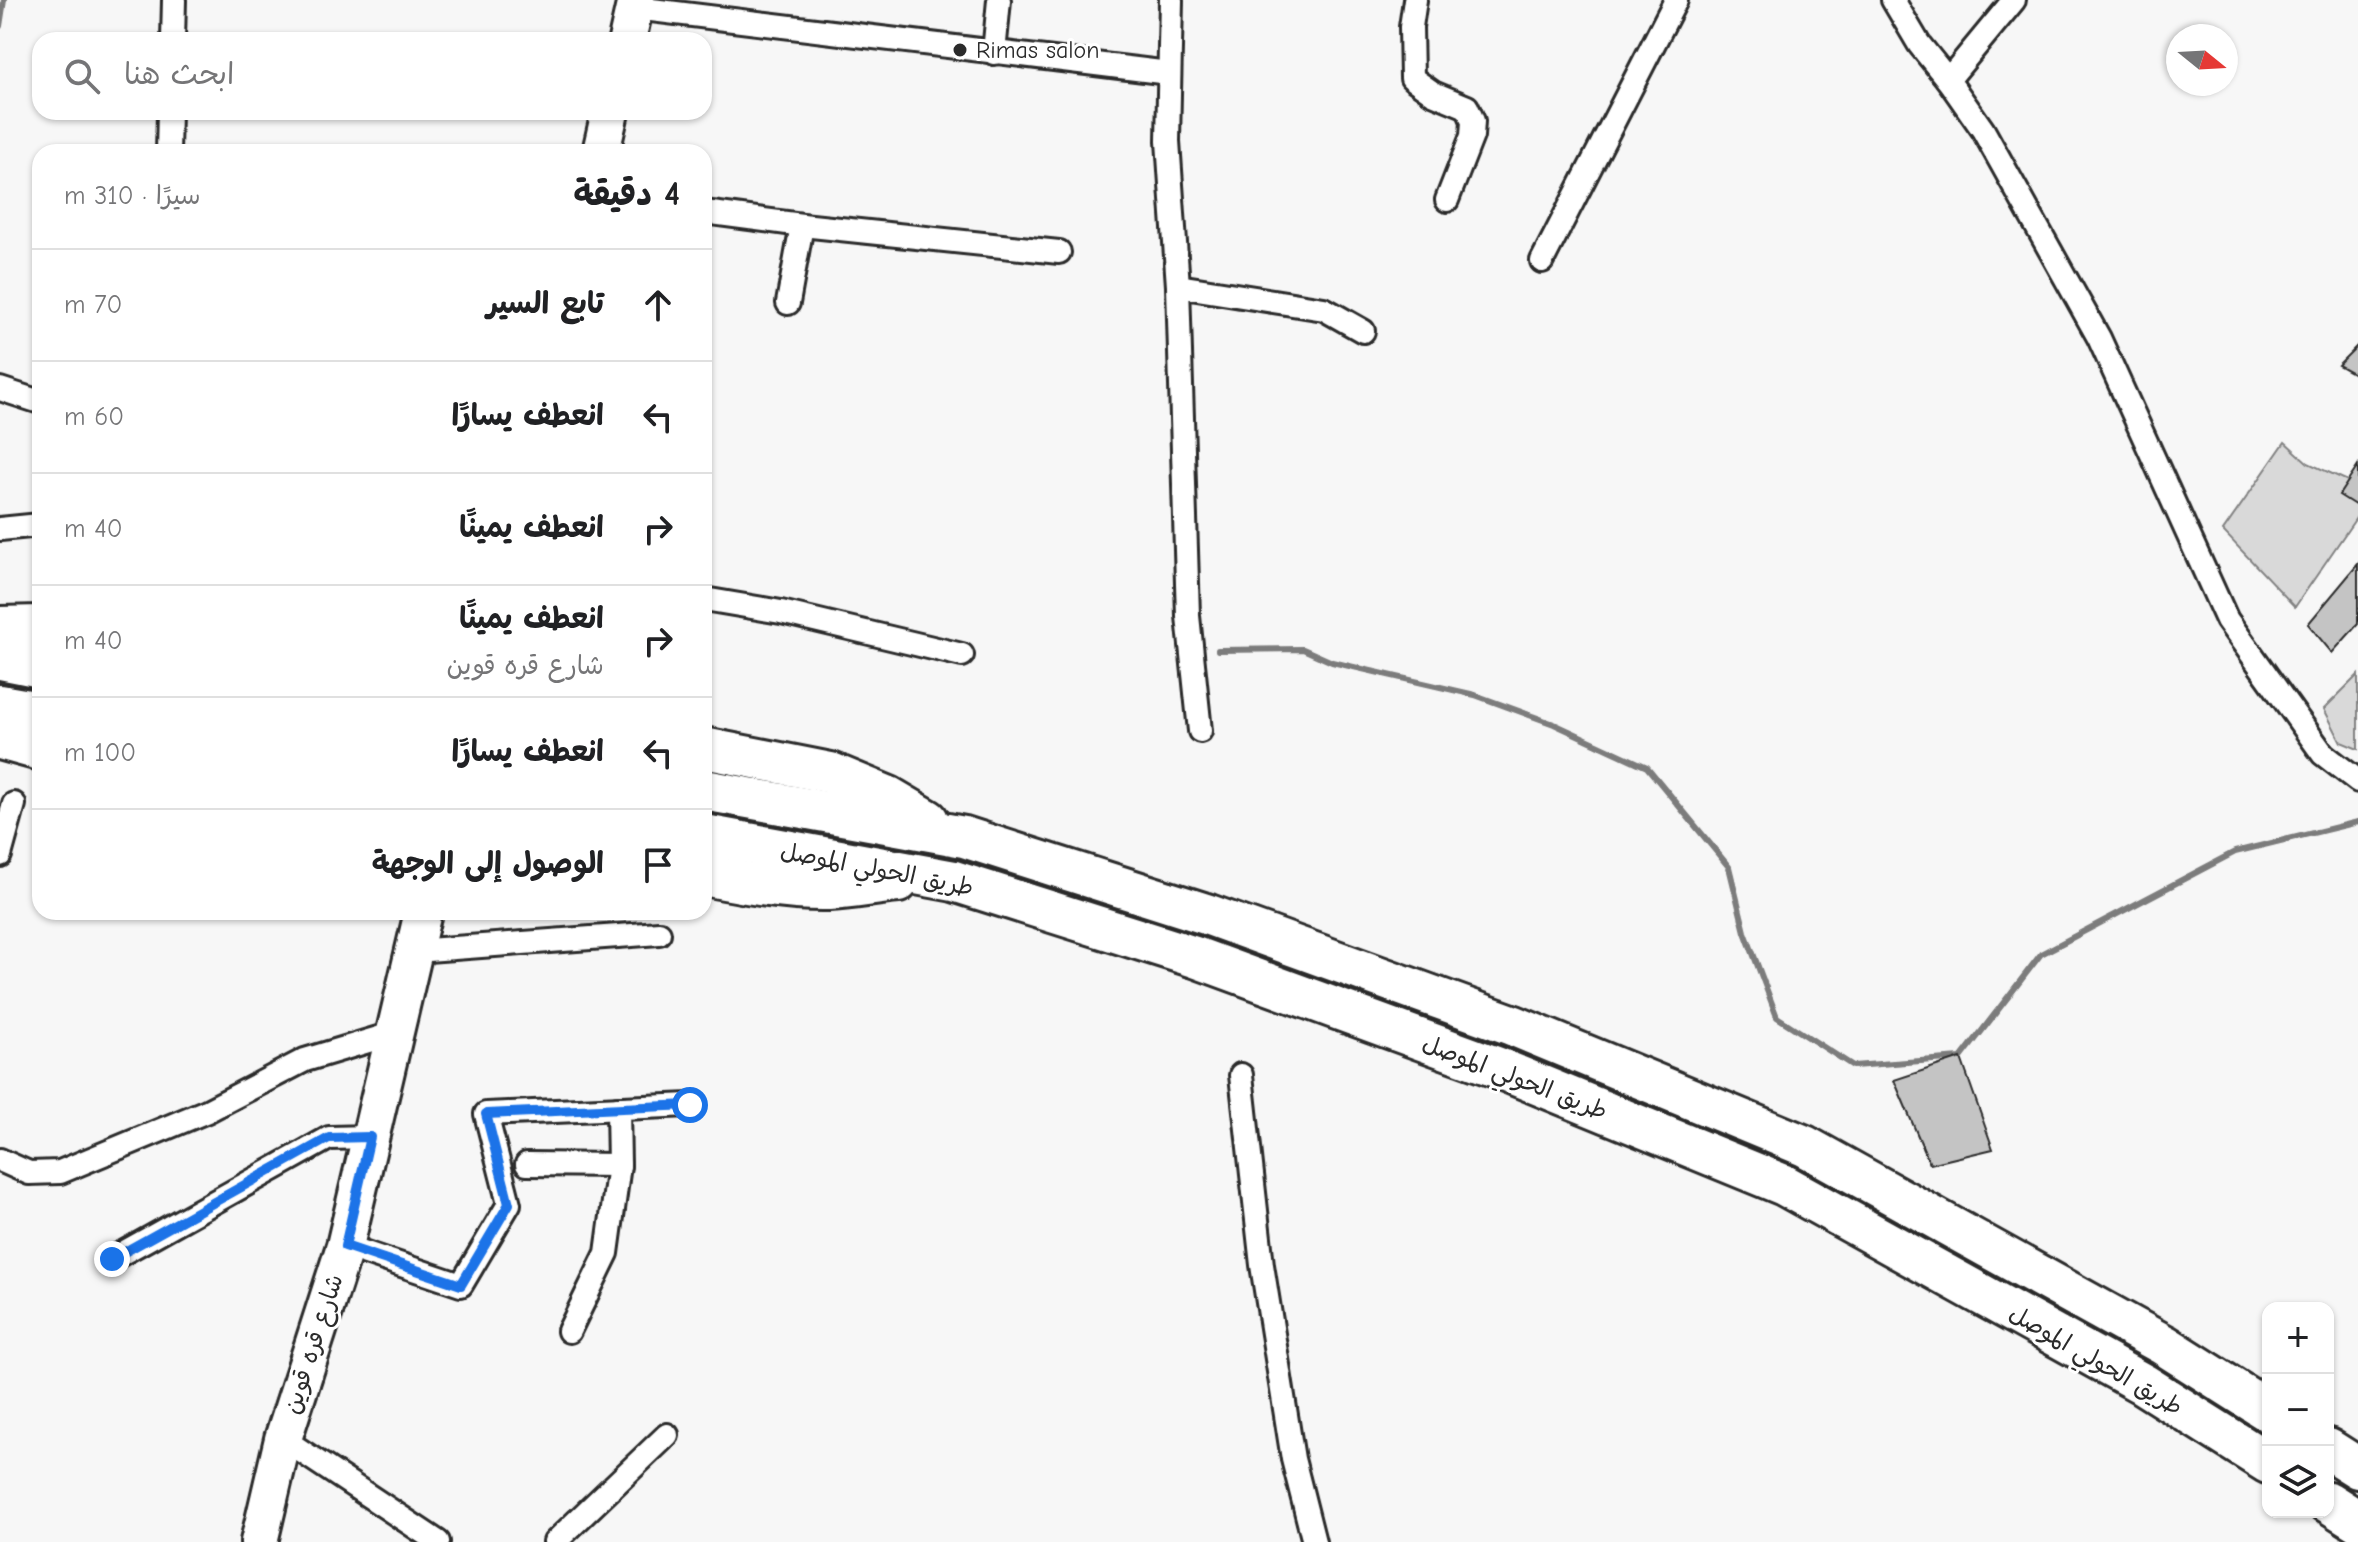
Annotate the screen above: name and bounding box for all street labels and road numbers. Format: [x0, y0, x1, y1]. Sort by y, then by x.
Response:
street label: طريق الحولي الموصل [777, 837, 976, 908]
street label: طريق الحولي الموصل [1416, 1029, 1611, 1132]
street label: شارع قره قوين [277, 1271, 352, 1418]
street label: طريق الحولي الموصل [2001, 1299, 2188, 1427]

